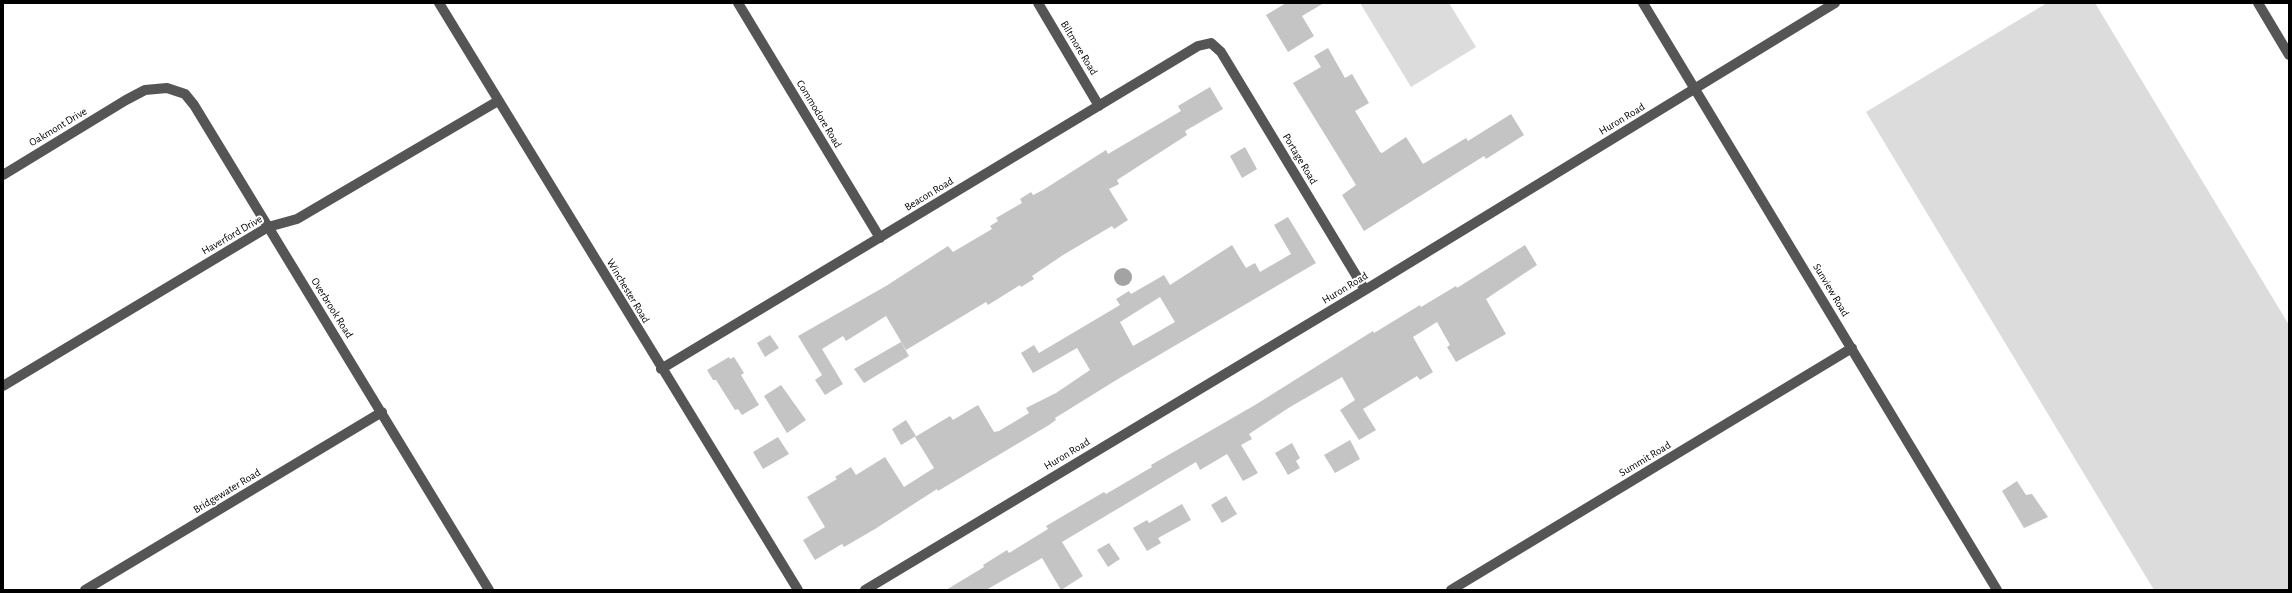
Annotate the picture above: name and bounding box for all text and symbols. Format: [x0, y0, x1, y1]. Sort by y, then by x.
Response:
street label: Biltmore Road [1058, 18, 1100, 78]
street label: Commodore Road [794, 78, 844, 150]
street label: Huron Road [1597, 100, 1647, 138]
street label: Oakmont Drive [27, 105, 89, 149]
street label: Portage Road [1280, 131, 1320, 187]
street label: Beacon Road [902, 174, 956, 214]
street label: Haverford Drive [199, 212, 265, 258]
street label: Winchester Road [604, 256, 652, 326]
street label: Sunview Road [1810, 261, 1852, 319]
street label: Huron Road [1320, 269, 1370, 307]
street label: Overbrook Road [308, 275, 356, 341]
street label: Huron Road [1042, 435, 1092, 473]
street label: Summit Road [1617, 438, 1673, 480]
street label: Bridgewater Road [191, 466, 263, 516]

